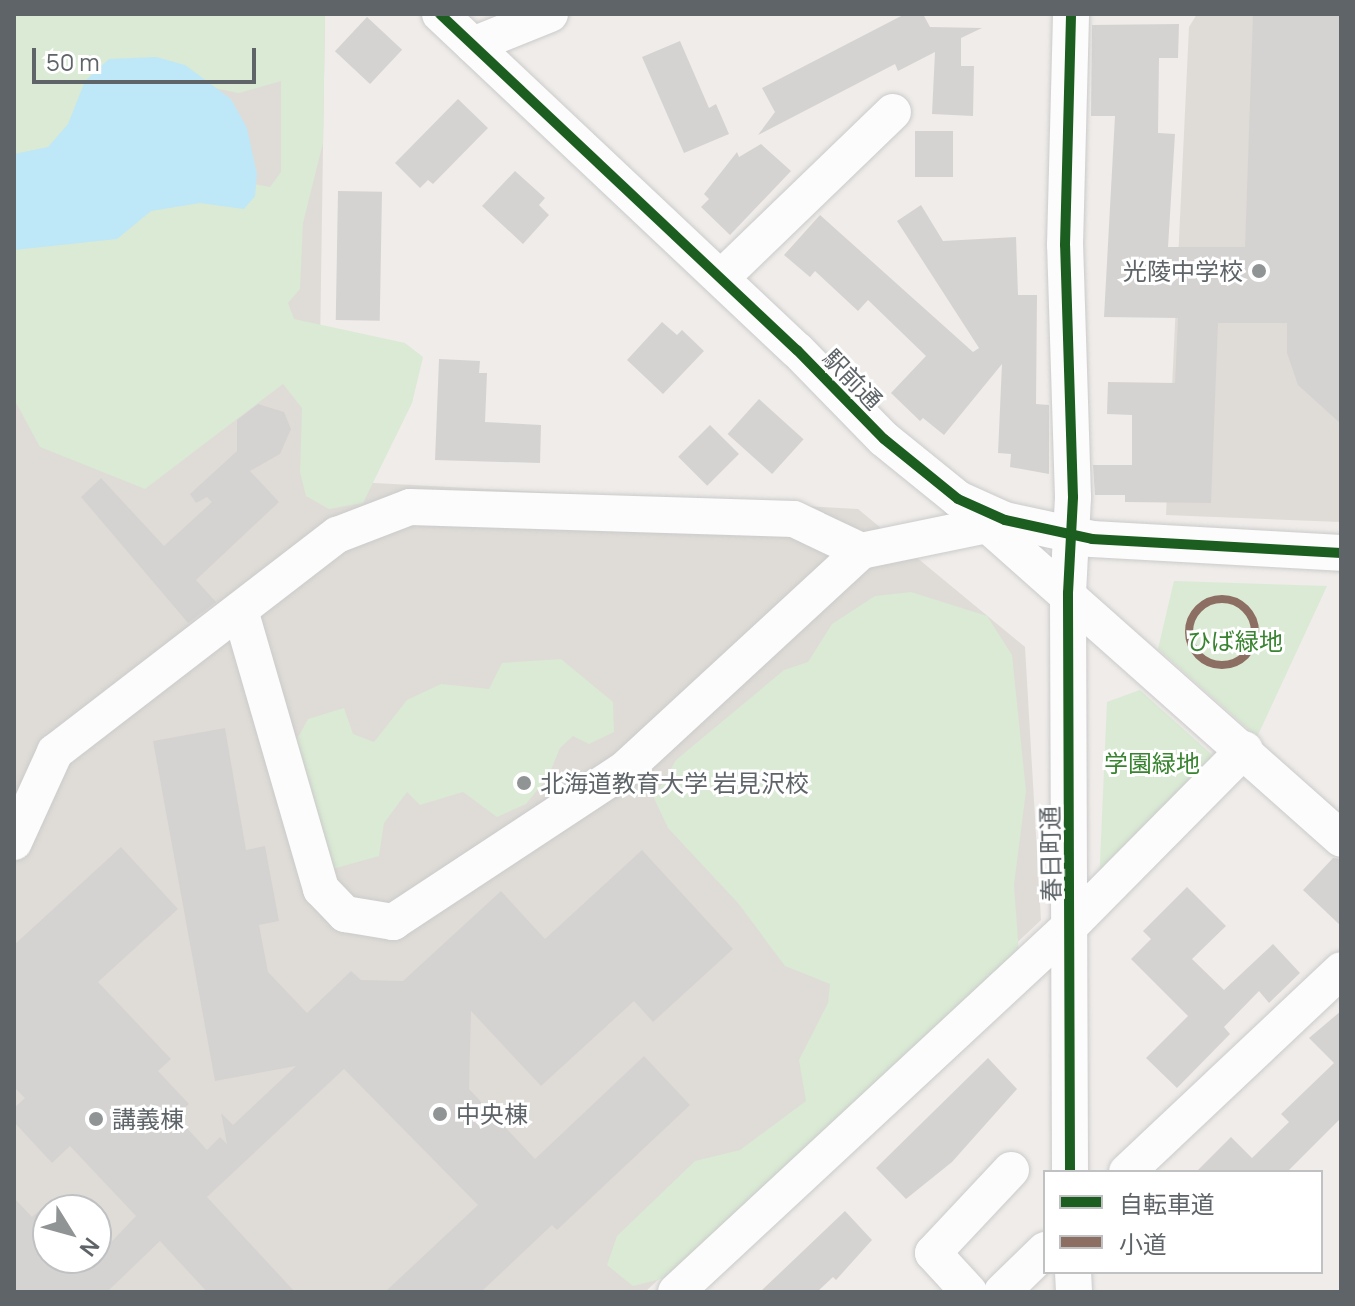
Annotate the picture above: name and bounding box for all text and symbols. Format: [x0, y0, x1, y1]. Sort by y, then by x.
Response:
scale bar [36, 32, 260, 82]
text: 50 m [46, 45, 100, 78]
place label: 光陵中学校 [1123, 257, 1243, 285]
marker: 光陵中学校 [1250, 262, 1268, 280]
street label: 駅前通 [818, 343, 888, 415]
park label: ひば緑地 [1187, 627, 1283, 655]
park label: 学園緑地 [1104, 749, 1200, 777]
place label: 北海道教育大学 岩見沢校 [540, 769, 809, 797]
marker: 北海道教育大学 岩見沢校 [515, 774, 533, 792]
street label: 春日町通 [1035, 806, 1065, 902]
place label: 中央棟 [456, 1100, 528, 1128]
place label: 講義棟 [112, 1105, 184, 1133]
marker: 中央棟 [431, 1105, 449, 1123]
marker: 講義棟 [87, 1110, 105, 1128]
legend [1043, 1170, 1323, 1274]
text: 自転車道 [1119, 1187, 1215, 1220]
north arrow [32, 1194, 112, 1274]
text: 小道 [1119, 1227, 1167, 1260]
text: N [73, 1232, 106, 1263]

